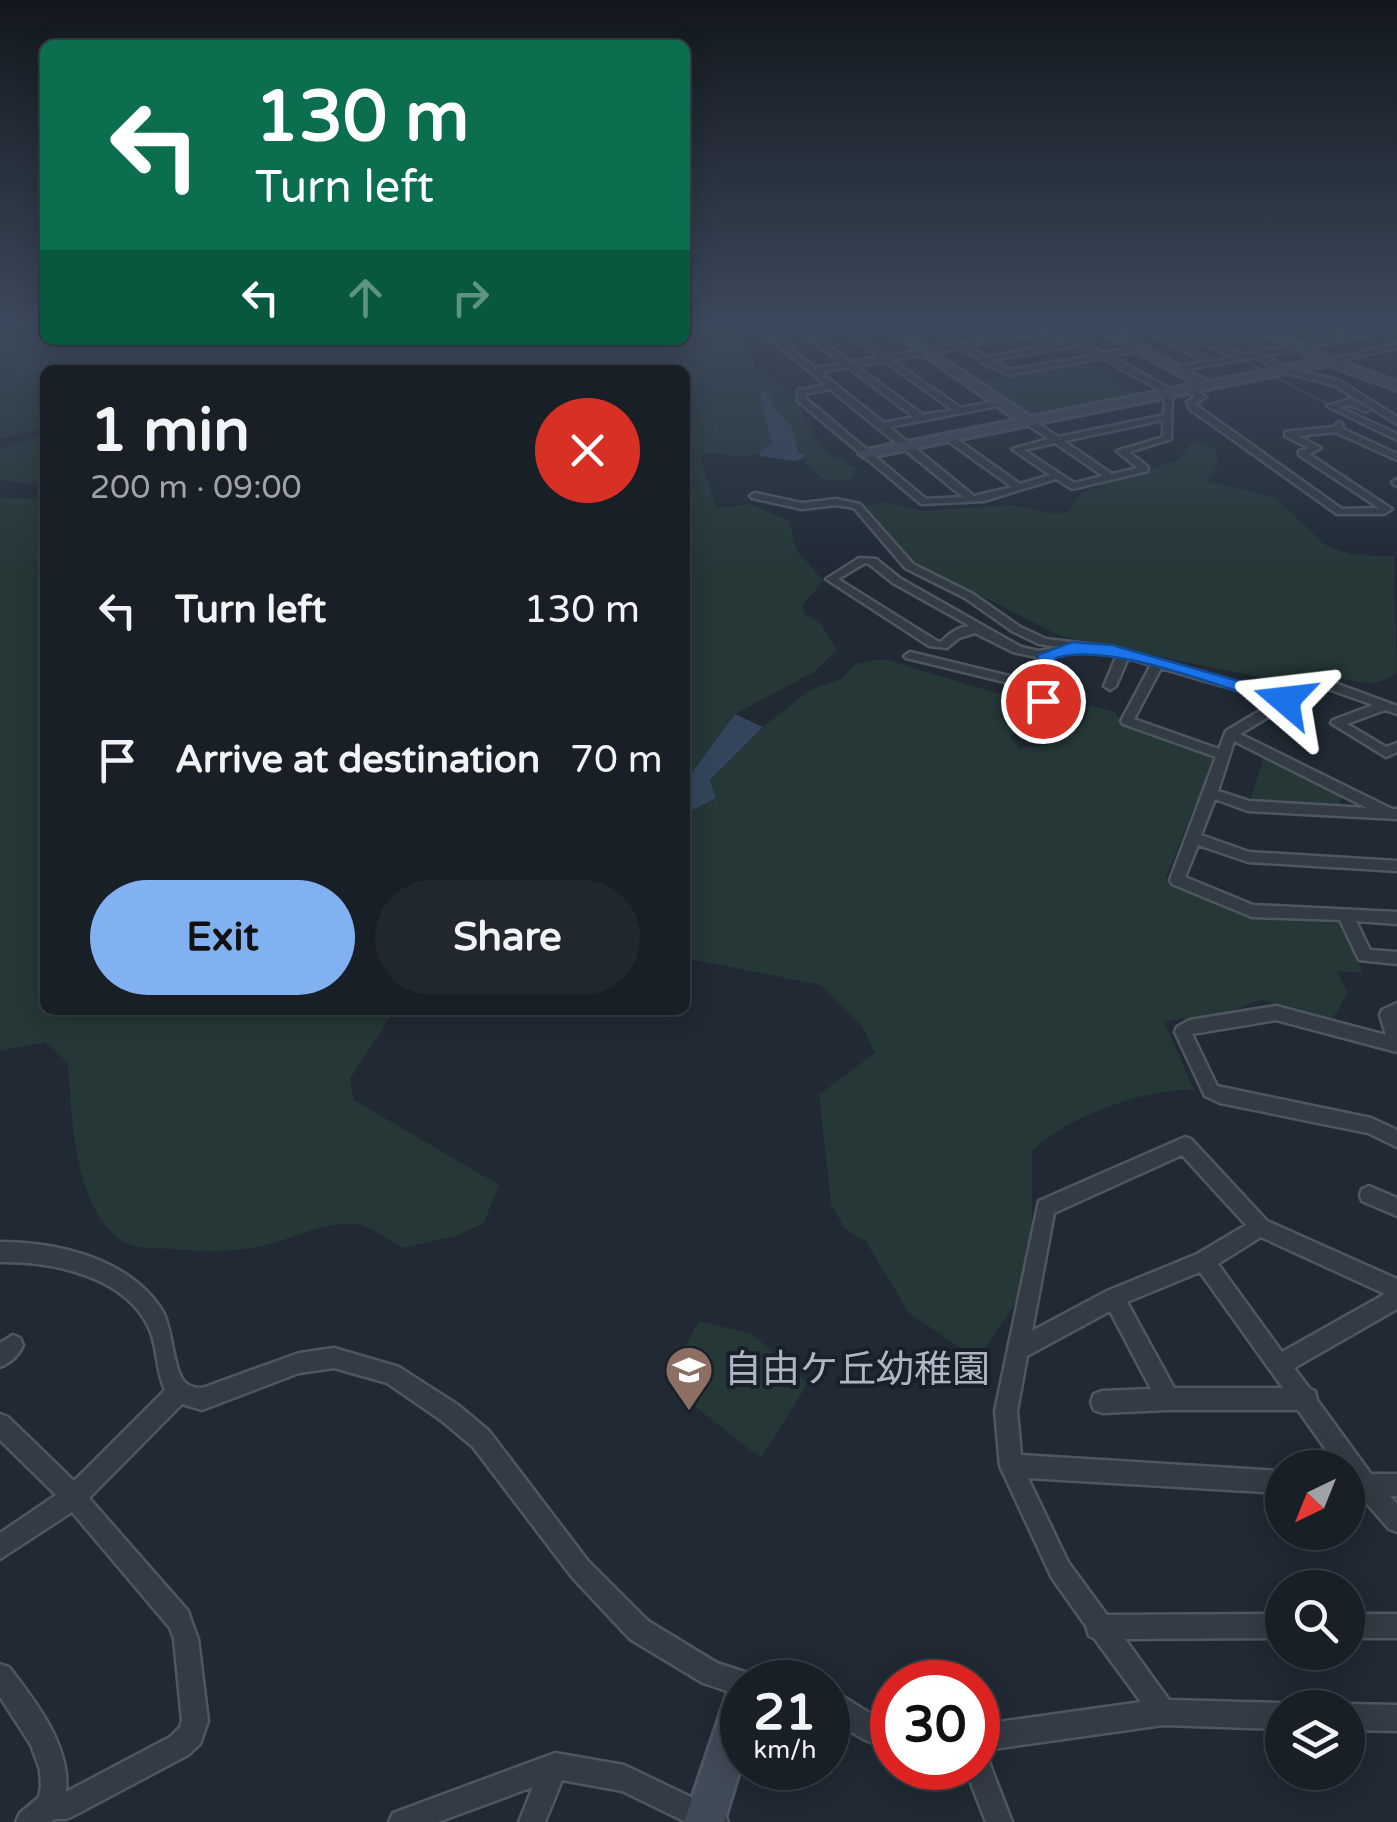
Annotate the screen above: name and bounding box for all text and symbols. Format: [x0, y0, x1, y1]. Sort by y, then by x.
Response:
text: 130 m [255, 76, 469, 160]
icon: left [90, 80, 220, 210]
text: Turn left [255, 161, 434, 215]
icon: left [233, 270, 288, 325]
icon: ahead [338, 270, 393, 325]
icon: right [443, 270, 498, 325]
text: 1 min [90, 395, 250, 467]
button: close [535, 398, 640, 503]
text: 200 m · 09:00 [90, 469, 302, 507]
icon: left [90, 583, 145, 638]
text: Turn left [175, 587, 326, 633]
text: 130 m [524, 587, 640, 633]
position arrow [1233, 648, 1337, 752]
pin [1001, 659, 1086, 744]
icon: arrive [1016, 674, 1071, 729]
icon: arrive [90, 733, 145, 788]
text: Arrive at destination [175, 737, 540, 783]
text: 70 m [570, 737, 663, 783]
button: Exit [90, 880, 355, 995]
button: Share [375, 880, 640, 995]
school or university icon: 自由ケ丘幼稚園 [663, 1344, 715, 1412]
place label: 自由ケ丘幼稚園 [724, 1347, 990, 1393]
north arrow [1265, 1450, 1365, 1550]
map controls [1265, 1450, 1365, 1790]
button: search [1265, 1570, 1365, 1670]
speed limit sign: 30 [870, 1660, 1000, 1790]
text: 21 [754, 1683, 816, 1743]
button: layers [1265, 1690, 1365, 1790]
text: km/h [754, 1735, 816, 1765]

